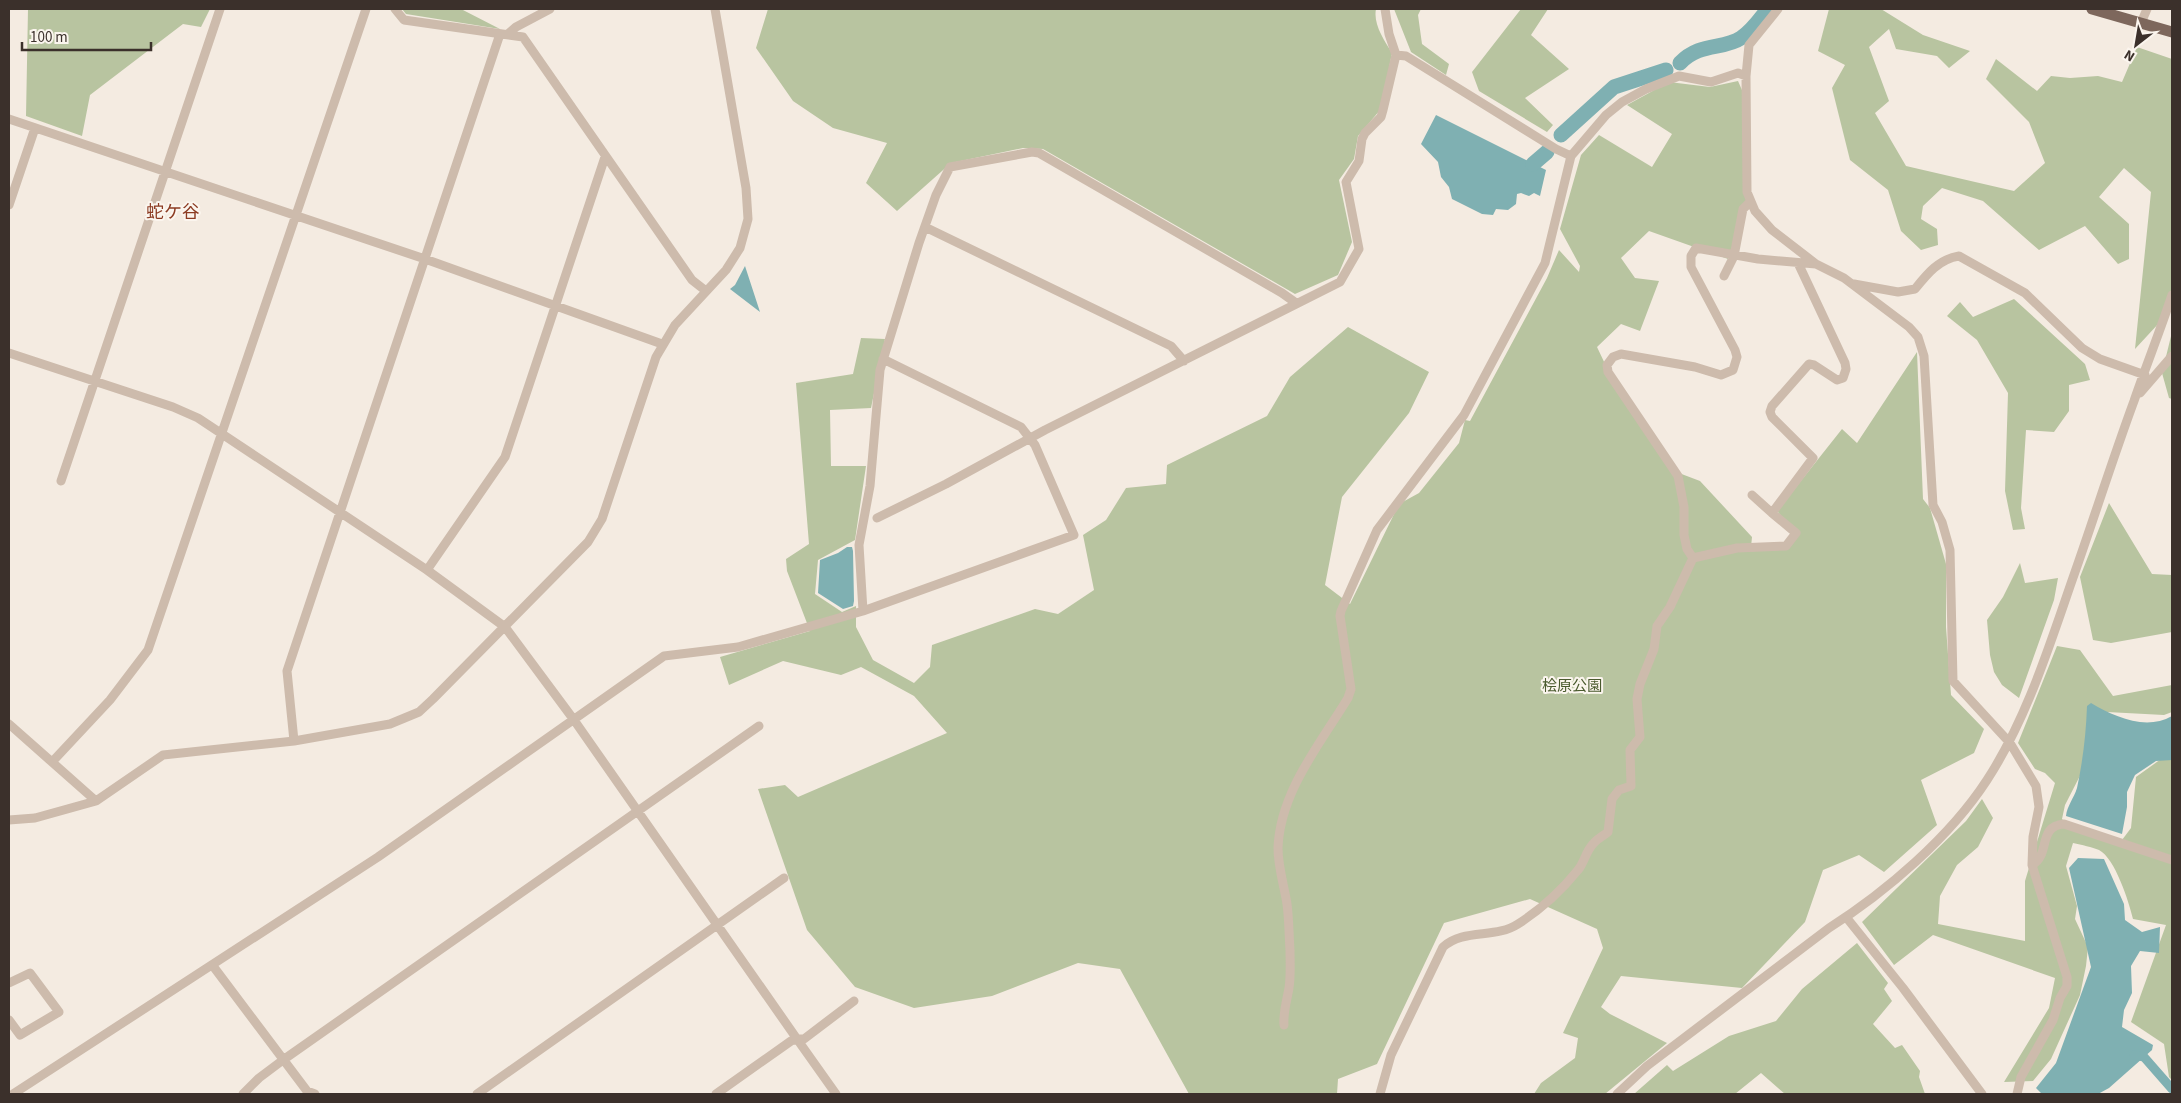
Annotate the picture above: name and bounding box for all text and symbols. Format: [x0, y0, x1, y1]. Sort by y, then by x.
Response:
scale bar [22, 20, 151, 52]
north arrow [2111, 20, 2161, 70]
text: 100 m [30, 27, 68, 48]
text: N [2121, 44, 2139, 66]
district label: 蛇ケ谷 [146, 200, 200, 225]
park label: 桧原公園 [1542, 676, 1602, 697]

